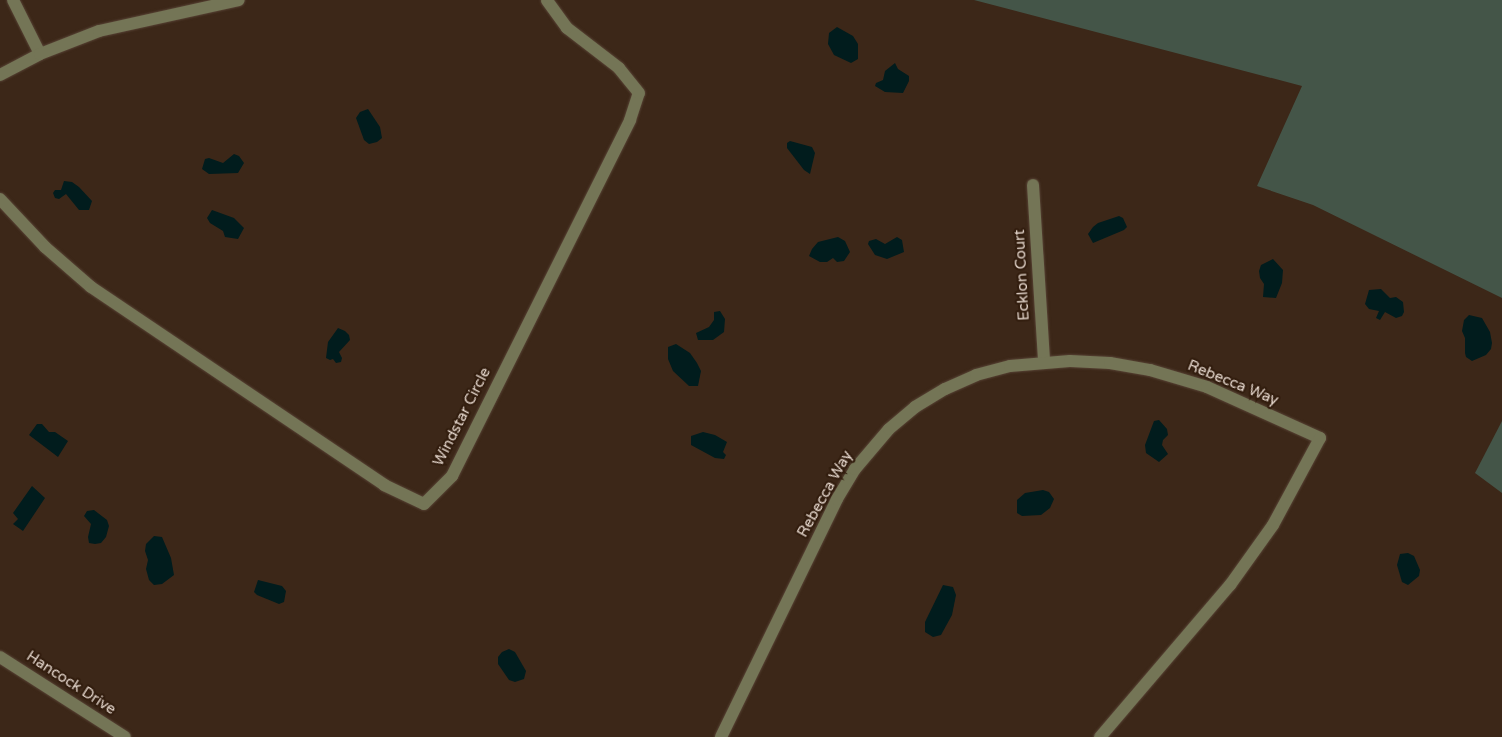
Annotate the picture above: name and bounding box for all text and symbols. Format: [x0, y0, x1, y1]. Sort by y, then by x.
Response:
street label: Ecklon Court [1011, 229, 1033, 321]
street label: Rebecca Way [1185, 357, 1281, 409]
street label: Windstar Circle [429, 365, 495, 469]
street label: Rebecca Way [794, 448, 856, 540]
street label: Hancock Drive [23, 647, 119, 719]

